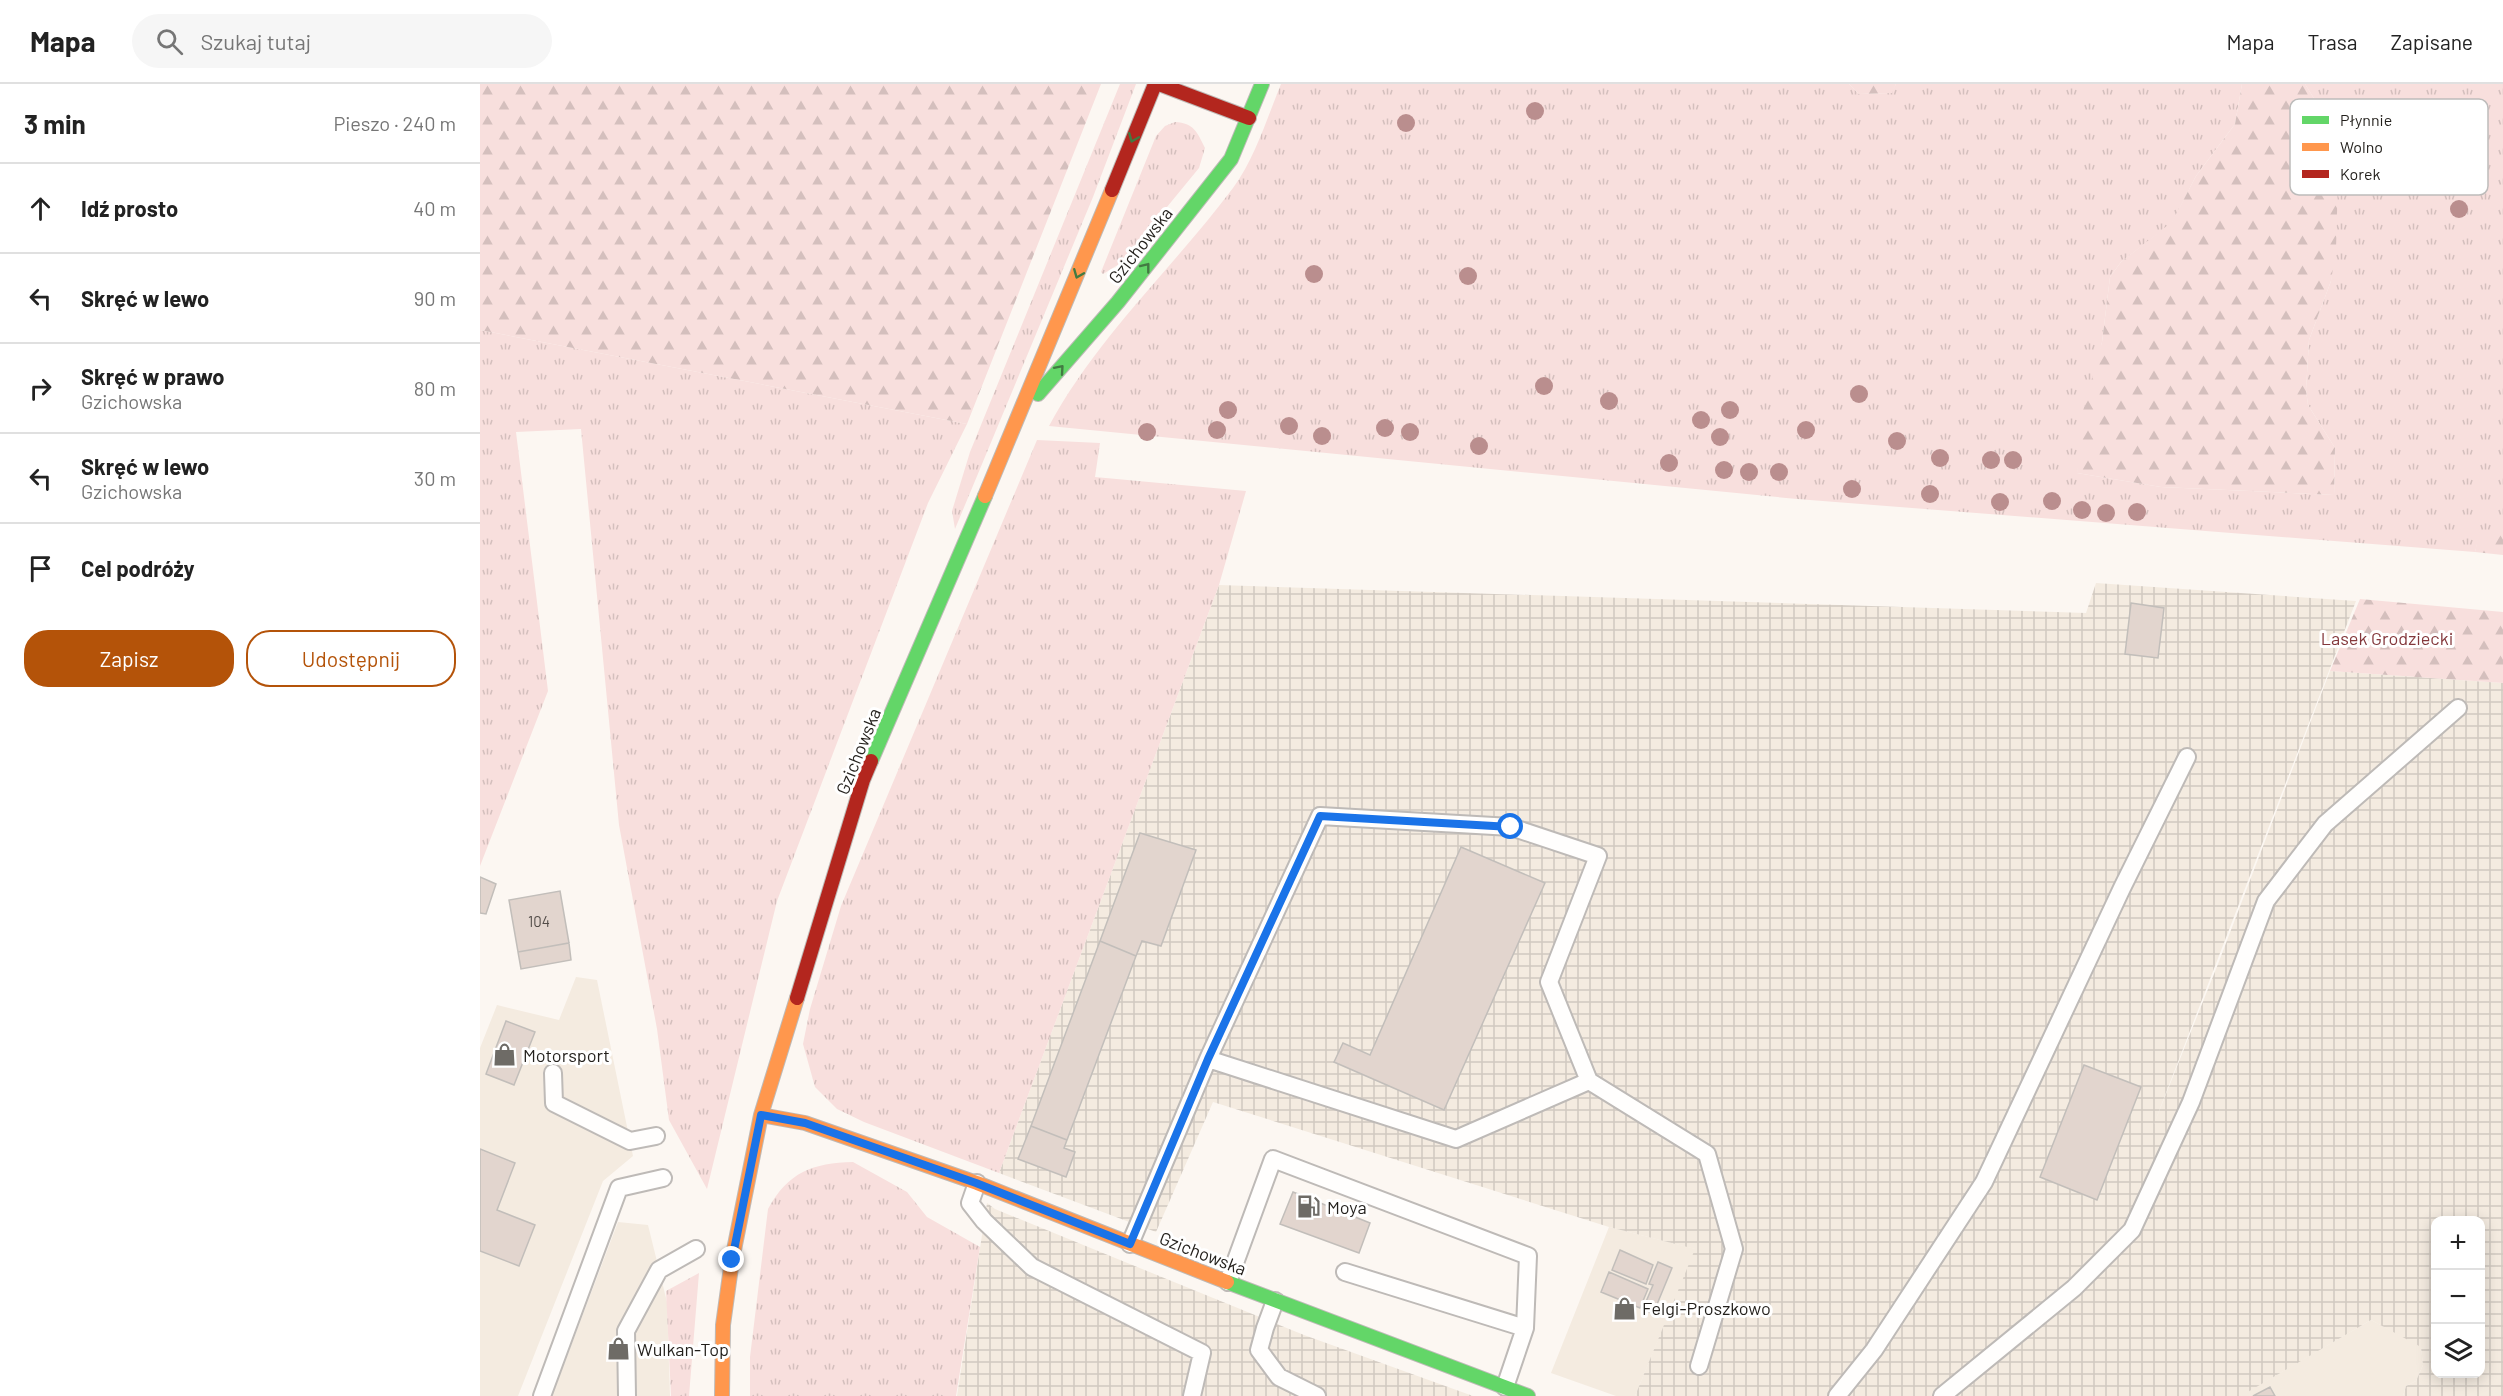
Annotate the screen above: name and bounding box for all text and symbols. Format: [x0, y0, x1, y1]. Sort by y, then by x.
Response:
search box [132, 14, 552, 68]
text: Mapa [30, 24, 96, 58]
icon: search [153, 25, 186, 58]
text: Szukaj tutaj [201, 28, 311, 54]
text: Mapa [2227, 29, 2275, 54]
text: Trasa [2308, 29, 2358, 54]
text: Zapisane [2391, 29, 2473, 54]
legend [2290, 99, 2488, 195]
text: 3 min [24, 108, 86, 139]
text: Płynnie [2340, 110, 2392, 129]
text: Pieszo · 240 m [333, 111, 456, 135]
one-way arrow [1128, 132, 1140, 143]
text: Wolno [2340, 137, 2383, 156]
text: Korek [2340, 164, 2381, 183]
icon: ahead [24, 192, 57, 225]
text: Idź prosto [81, 195, 178, 221]
text: 40 m [413, 196, 456, 220]
street label: Gzichowska [1103, 202, 1177, 288]
one-way arrow [1138, 263, 1149, 274]
one-way arrow [1073, 268, 1085, 279]
icon: left [24, 282, 57, 315]
text: Skręć w lewo [81, 285, 209, 311]
text: 90 m [414, 286, 456, 310]
text: Skręć w prawo [81, 363, 225, 389]
one-way arrow [1053, 365, 1064, 376]
icon: right [24, 372, 57, 405]
text: 80 m [414, 376, 456, 400]
text: Gzichowska [81, 389, 182, 413]
text: Skręć w lewo [81, 453, 209, 479]
icon: left [24, 462, 57, 495]
text: 30 m [414, 466, 456, 490]
text: Gzichowska [81, 479, 182, 503]
icon: arrive [24, 552, 57, 585]
text: Cel podróży [81, 555, 195, 581]
park label: Lasek Grodziecki [2321, 627, 2453, 649]
button: Zapisz [24, 630, 234, 687]
button: Udostępnij [246, 630, 456, 687]
street label: Gzichowska [831, 705, 885, 797]
route start [1497, 813, 1523, 839]
house number: 104 [528, 912, 550, 930]
shop icon: Motorsport [492, 1042, 518, 1068]
place label: Motorsport [523, 1044, 610, 1066]
fuel station icon: Moya [1296, 1194, 1322, 1220]
place label: Moya [1327, 1196, 1367, 1218]
map controls [2431, 1216, 2485, 1378]
button: + [2431, 1216, 2485, 1270]
street label: Gzichowska [1157, 1226, 1249, 1280]
route end [718, 1246, 744, 1272]
button: − [2431, 1270, 2485, 1324]
shop icon: Felgi-Proszkowo [1611, 1295, 1637, 1321]
place label: Felgi-Proszkowo [1642, 1297, 1771, 1319]
button: layers [2431, 1324, 2485, 1378]
shop icon: Wulkan-Top [606, 1336, 632, 1362]
place label: Wulkan-Top [637, 1338, 729, 1360]

